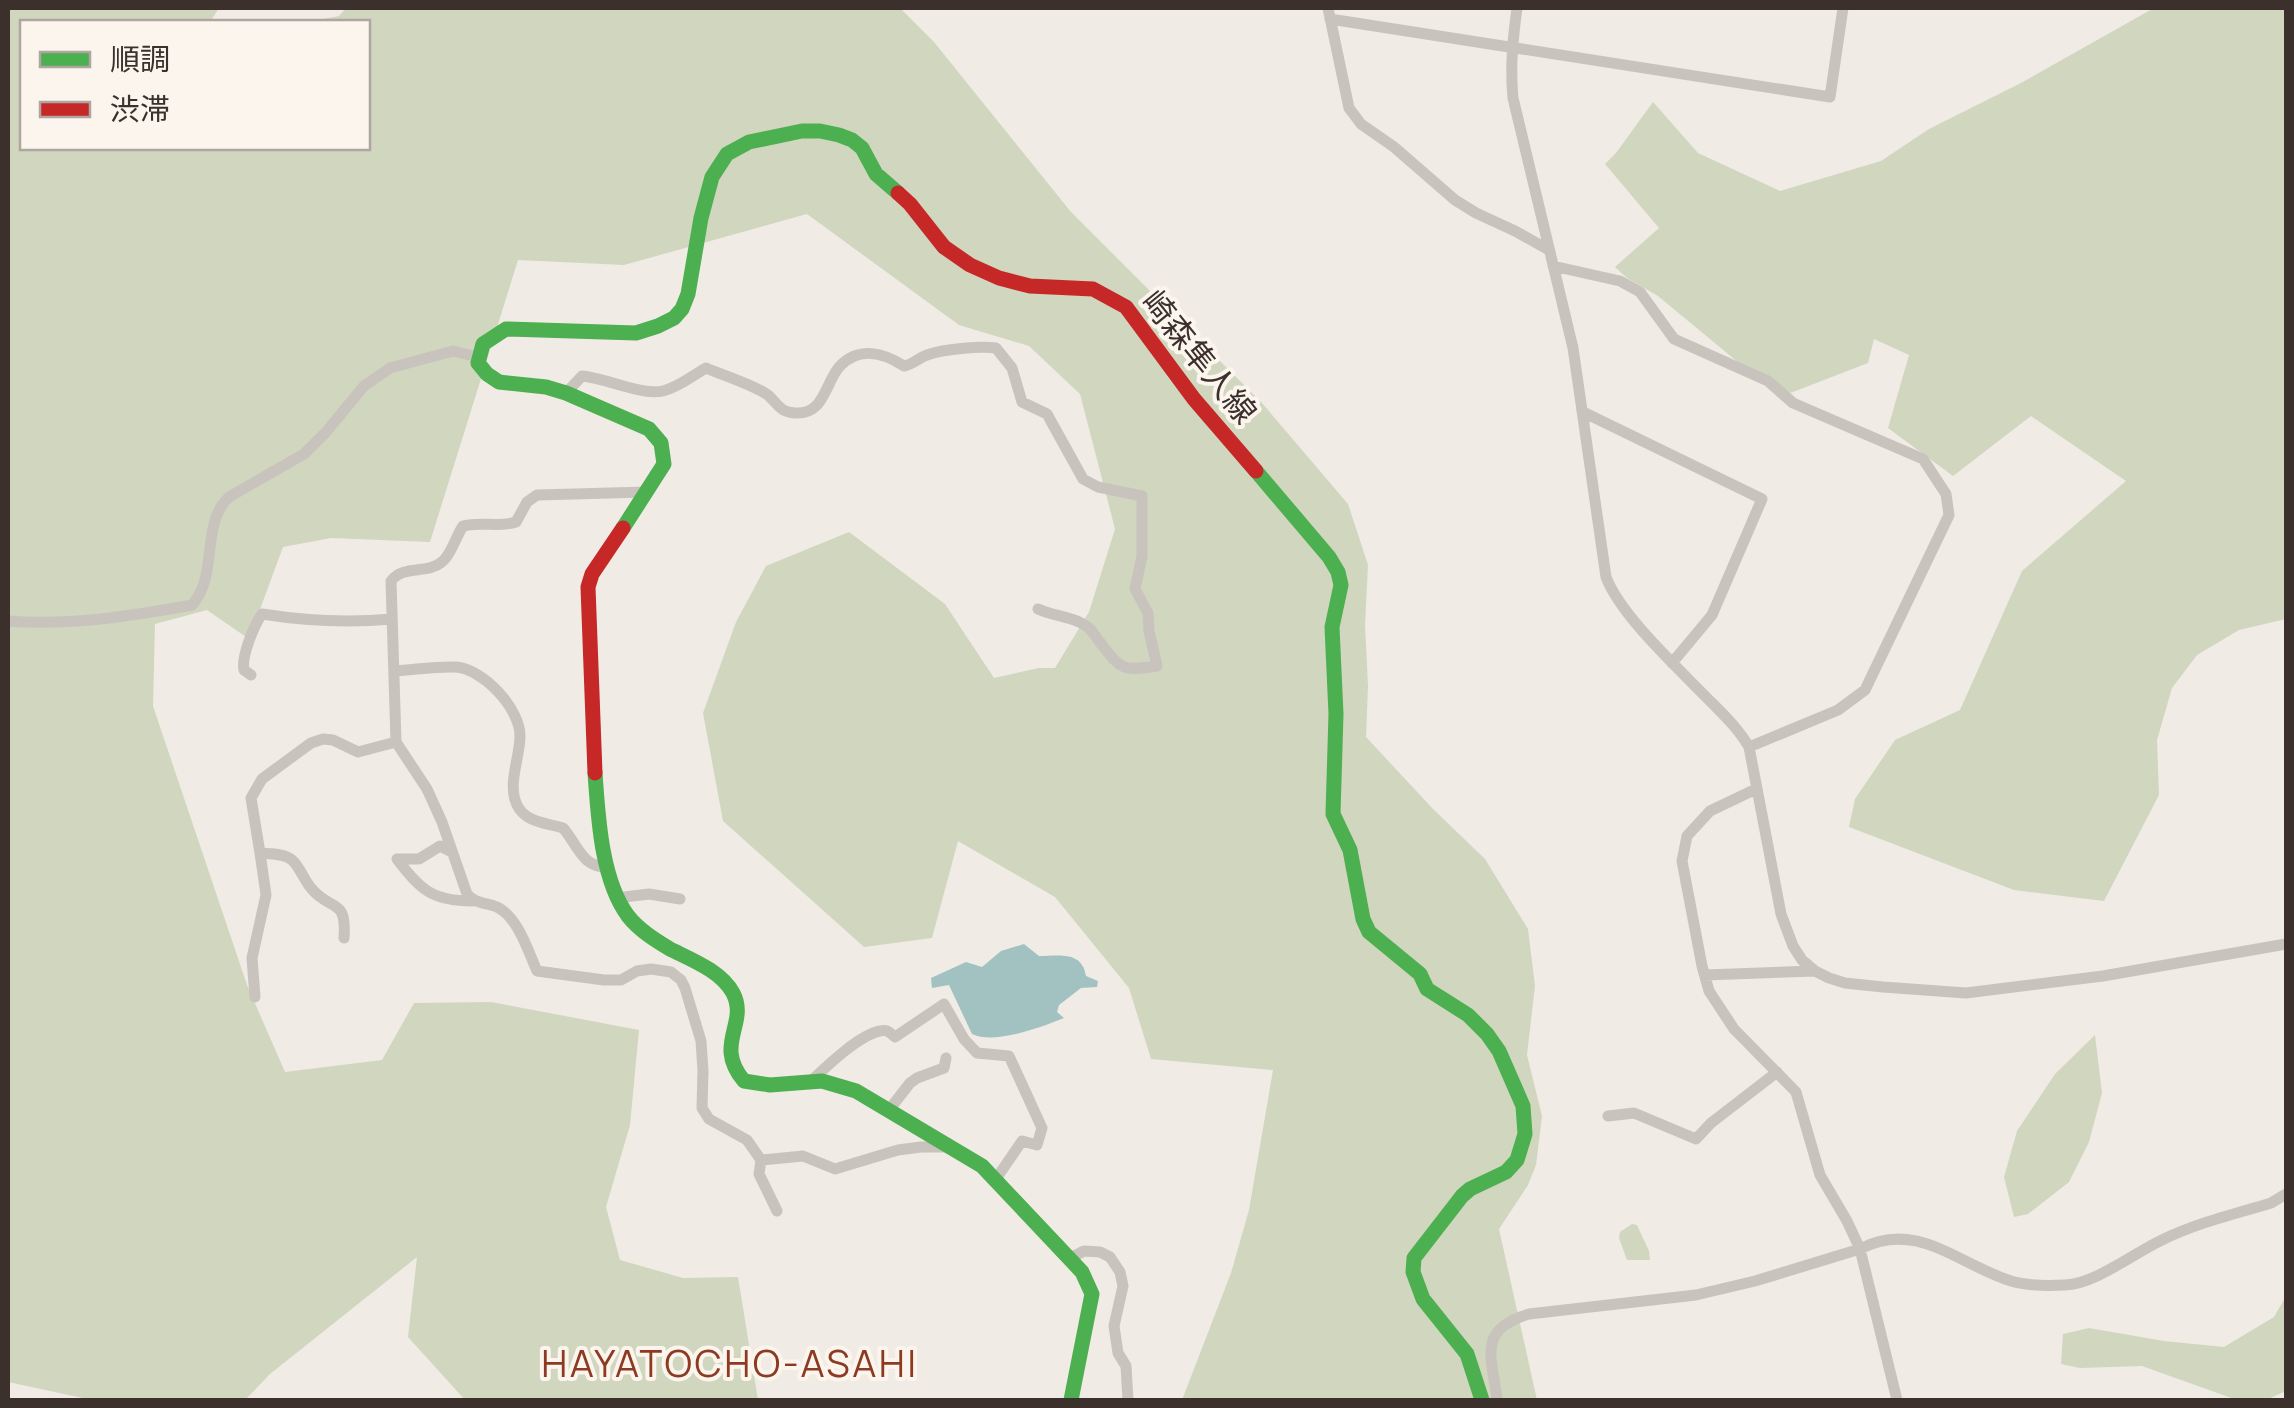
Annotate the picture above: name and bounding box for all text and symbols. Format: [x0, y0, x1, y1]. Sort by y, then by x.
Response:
legend [20, 20, 370, 150]
text: 順調 [110, 38, 170, 79]
text: 渋滞 [110, 88, 170, 129]
street label: 崎森隼人線 [1132, 280, 1267, 432]
district label: HAYATOCHO-ASAHI [541, 1336, 919, 1388]

